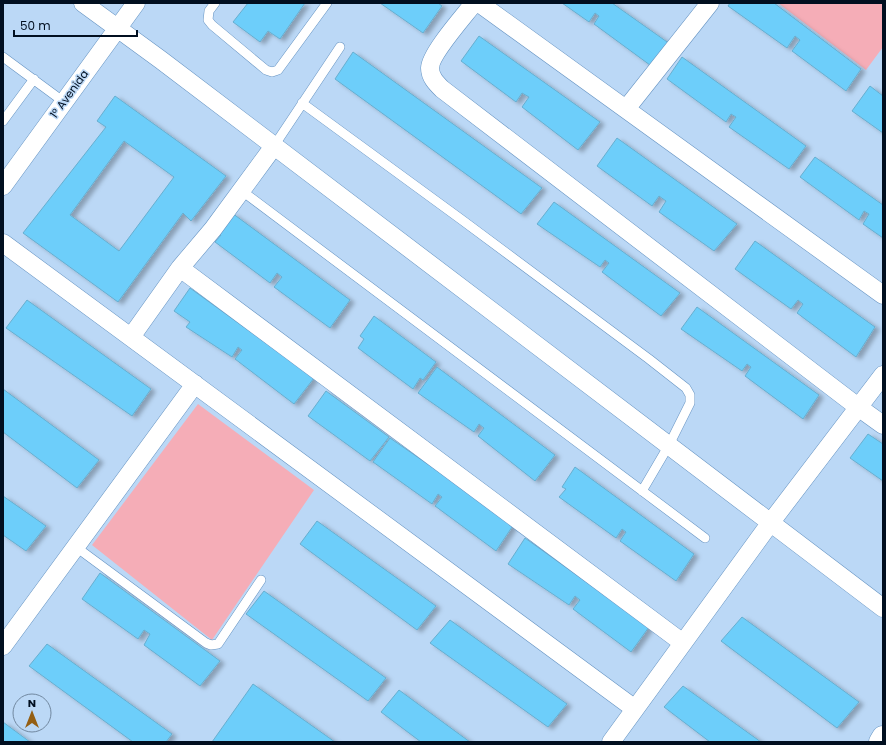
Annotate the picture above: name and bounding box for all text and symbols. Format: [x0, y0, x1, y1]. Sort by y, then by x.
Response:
scale bar [14, 12, 137, 38]
text: 50 m [20, 17, 51, 34]
street label: 1º Avenida [46, 67, 92, 121]
north arrow [12, 693, 52, 733]
text: N [28, 695, 36, 711]

